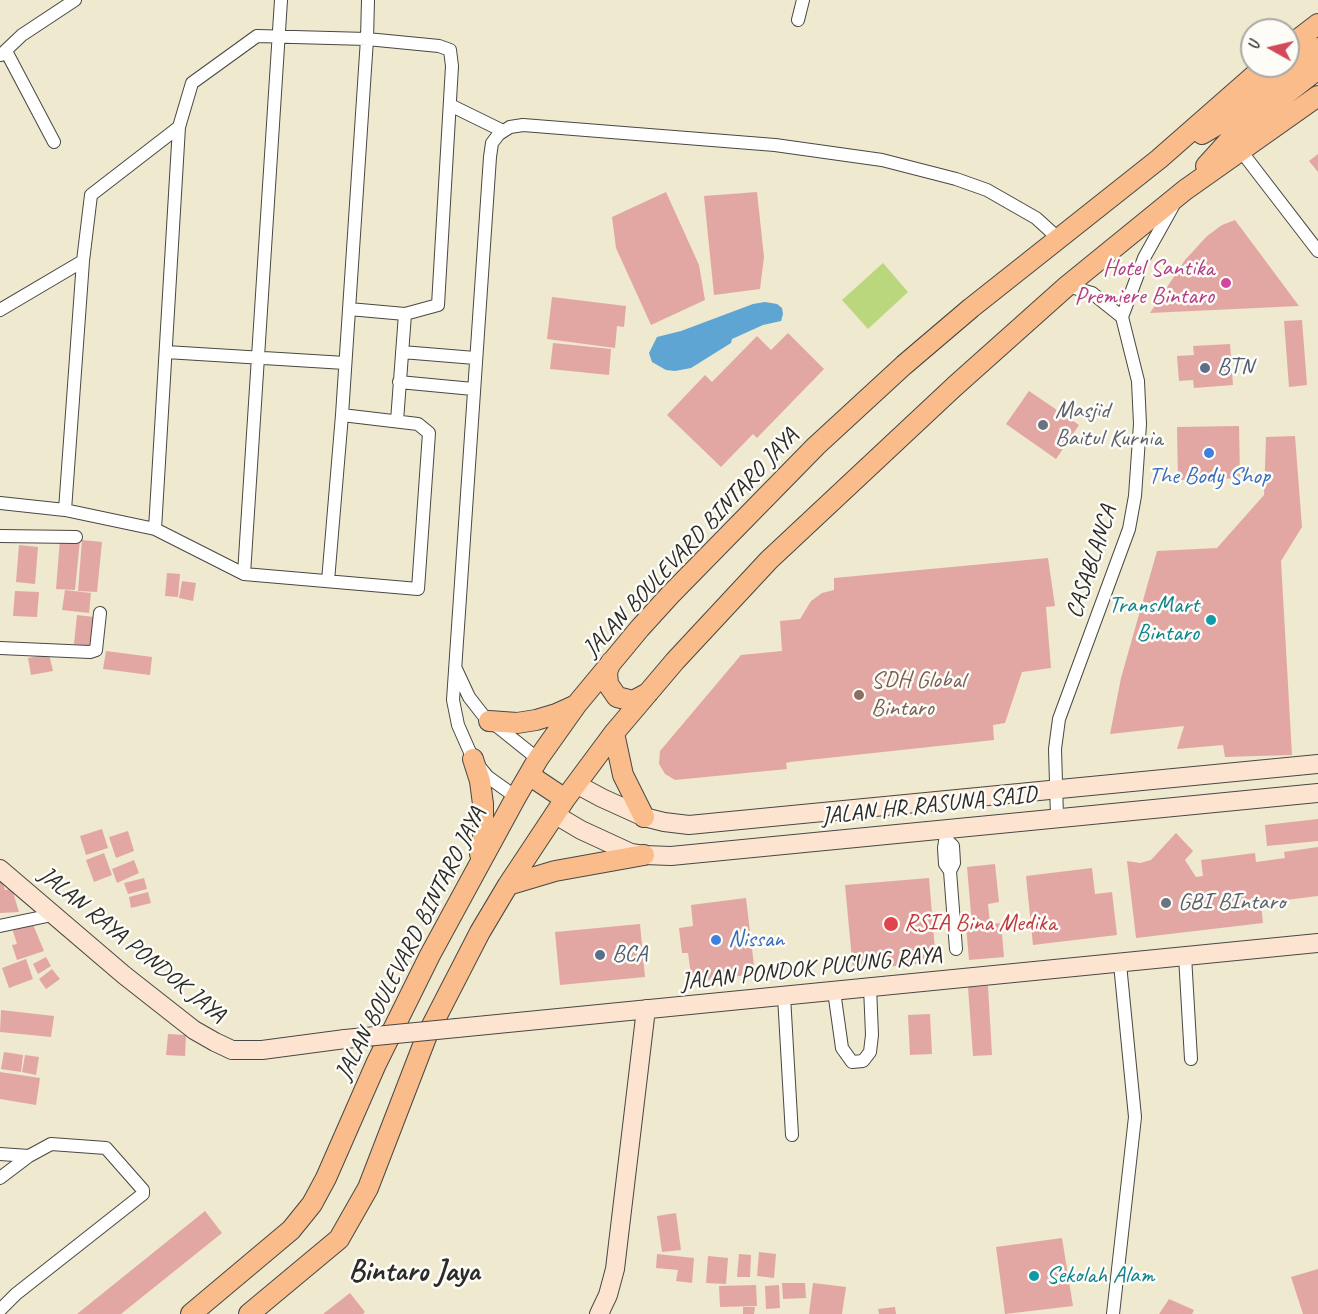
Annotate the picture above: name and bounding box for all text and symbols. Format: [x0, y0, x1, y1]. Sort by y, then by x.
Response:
north arrow [1240, 18, 1300, 78]
text: U [1244, 41, 1265, 51]
place label: Hotel Santika Premiere Bintaro [1075, 255, 1214, 311]
marker: Hotel Santika Premiere Bintaro [1219, 276, 1233, 290]
place label: BTN [1217, 354, 1254, 382]
marker: BTN [1198, 361, 1212, 375]
place label: Masjid Baitul Kurnia [1055, 397, 1162, 453]
marker: Masjid Baitul Kurnia [1036, 418, 1050, 432]
street label: JALAN BOULEVARD BINTARO JAYA [577, 423, 805, 663]
marker: The Body Shop [1202, 446, 1216, 460]
place label: The Body Shop [1148, 463, 1270, 491]
street label: CASABLANCA [1060, 502, 1124, 622]
place label: TransMart Bintaro [1108, 592, 1199, 648]
marker: TransMart Bintaro [1204, 613, 1218, 627]
place label: SDH Global Bintaro [871, 667, 965, 723]
marker: SDH Global Bintaro [852, 688, 866, 702]
street label: JALAN HR RASUNA SAID [820, 780, 1038, 832]
street label: JALAN BOULEVARD BINTARO JAYA [330, 803, 492, 1085]
street label: JALAN RAYA PONDOK JAYA [33, 861, 231, 1029]
place label: GBI BIntaro [1178, 889, 1285, 917]
marker: GBI BIntaro [1159, 896, 1173, 910]
place label: RSIA Bina Medika [904, 910, 1056, 938]
marker: RSIA Bina Medika [882, 915, 900, 933]
place label: Nissan [728, 926, 784, 954]
marker: Nissan [709, 933, 723, 947]
place label: BCA [612, 941, 647, 969]
street label: JALAN PONDOK PUCUNG RAYA [679, 941, 943, 997]
marker: BCA [593, 948, 607, 962]
district label: Bintaro Jaya [348, 1254, 480, 1290]
place label: Sekolah Alam [1046, 1262, 1154, 1290]
marker: Sekolah Alam [1027, 1269, 1041, 1283]

